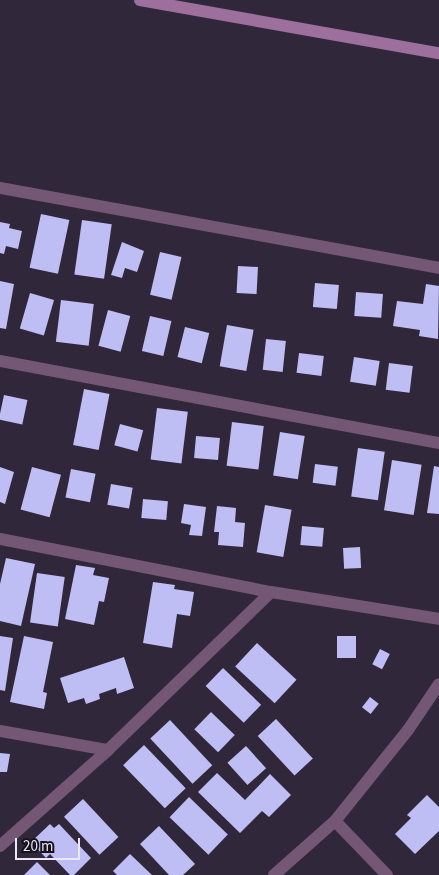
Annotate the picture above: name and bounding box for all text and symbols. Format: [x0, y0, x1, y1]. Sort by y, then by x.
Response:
scale bar [18, 828, 82, 860]
text: 20 m [23, 836, 53, 857]

